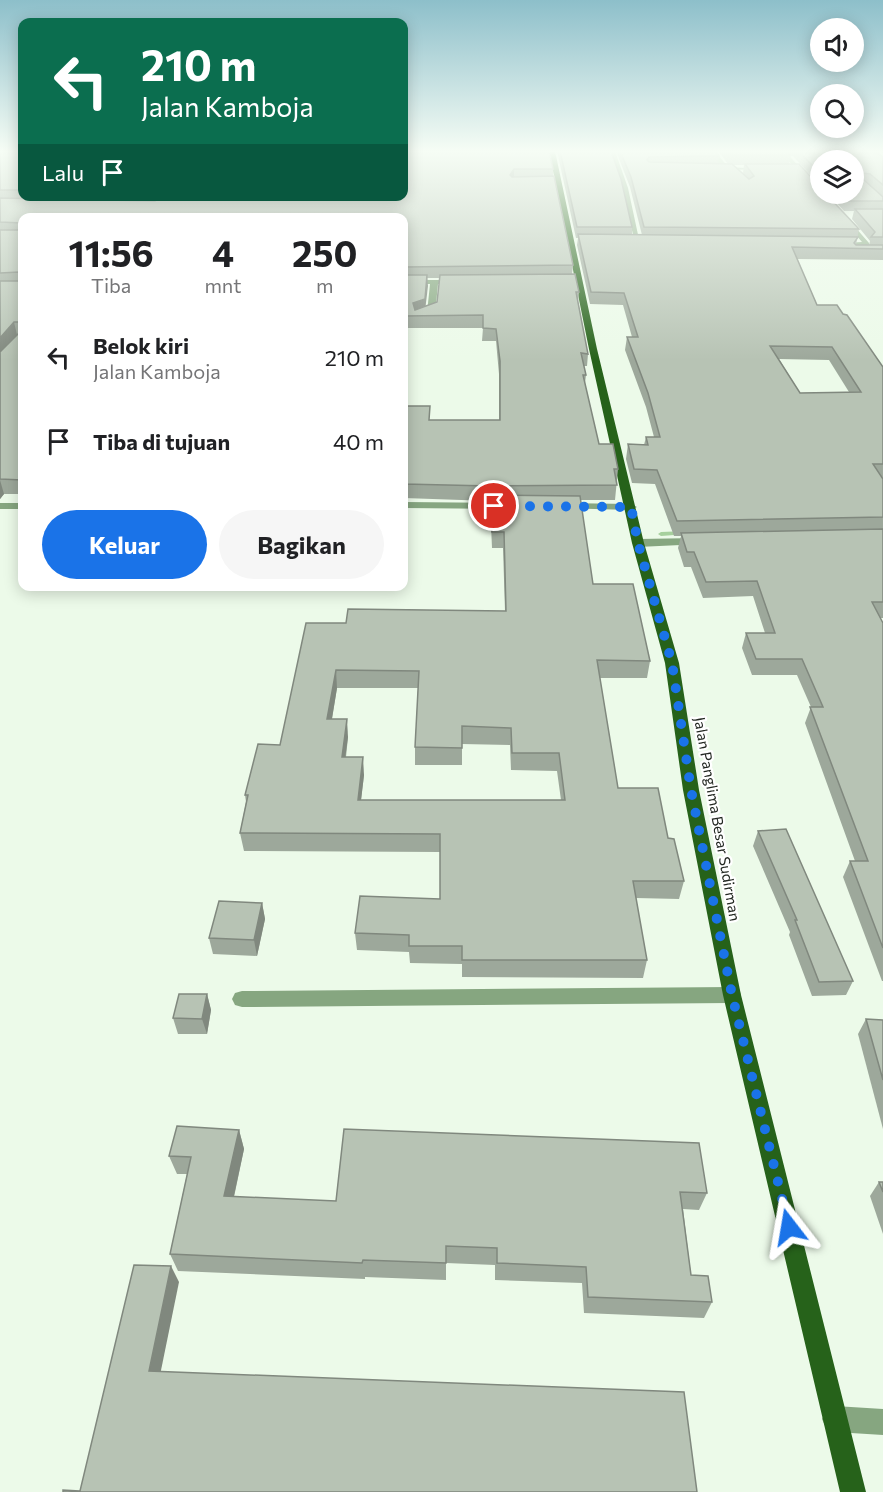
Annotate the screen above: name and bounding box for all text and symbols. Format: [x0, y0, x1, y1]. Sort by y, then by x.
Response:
map controls [810, 18, 864, 204]
button: sound [810, 18, 864, 72]
text: 210 m [141, 38, 256, 90]
icon: left [42, 42, 120, 120]
button: search [810, 84, 864, 138]
text: Jalan Kamboja [141, 90, 314, 123]
button: layers [810, 150, 864, 204]
icon: arrive [96, 156, 129, 189]
text: Lalu [42, 159, 84, 186]
text: 11:56 [69, 230, 154, 274]
text: 4 [212, 230, 234, 274]
text: 250 [292, 230, 357, 274]
text: Tiba [91, 273, 131, 297]
text: mnt [204, 273, 242, 297]
text: m [316, 273, 333, 297]
text: Belok kiri [93, 332, 189, 359]
icon: left [42, 341, 75, 374]
text: 210 m [325, 344, 384, 371]
text: Jalan Kamboja [93, 359, 221, 383]
icon: arrive [42, 425, 75, 458]
text: Tiba di tujuan [93, 428, 230, 455]
text: 40 m [333, 428, 384, 455]
pin [468, 480, 519, 531]
icon: arrive [477, 489, 510, 522]
button: Keluar [42, 510, 207, 579]
button: Bagikan [219, 510, 384, 579]
street label: Jalan Panglima Besar Sudirman [691, 715, 745, 922]
position arrow [757, 1195, 821, 1259]

